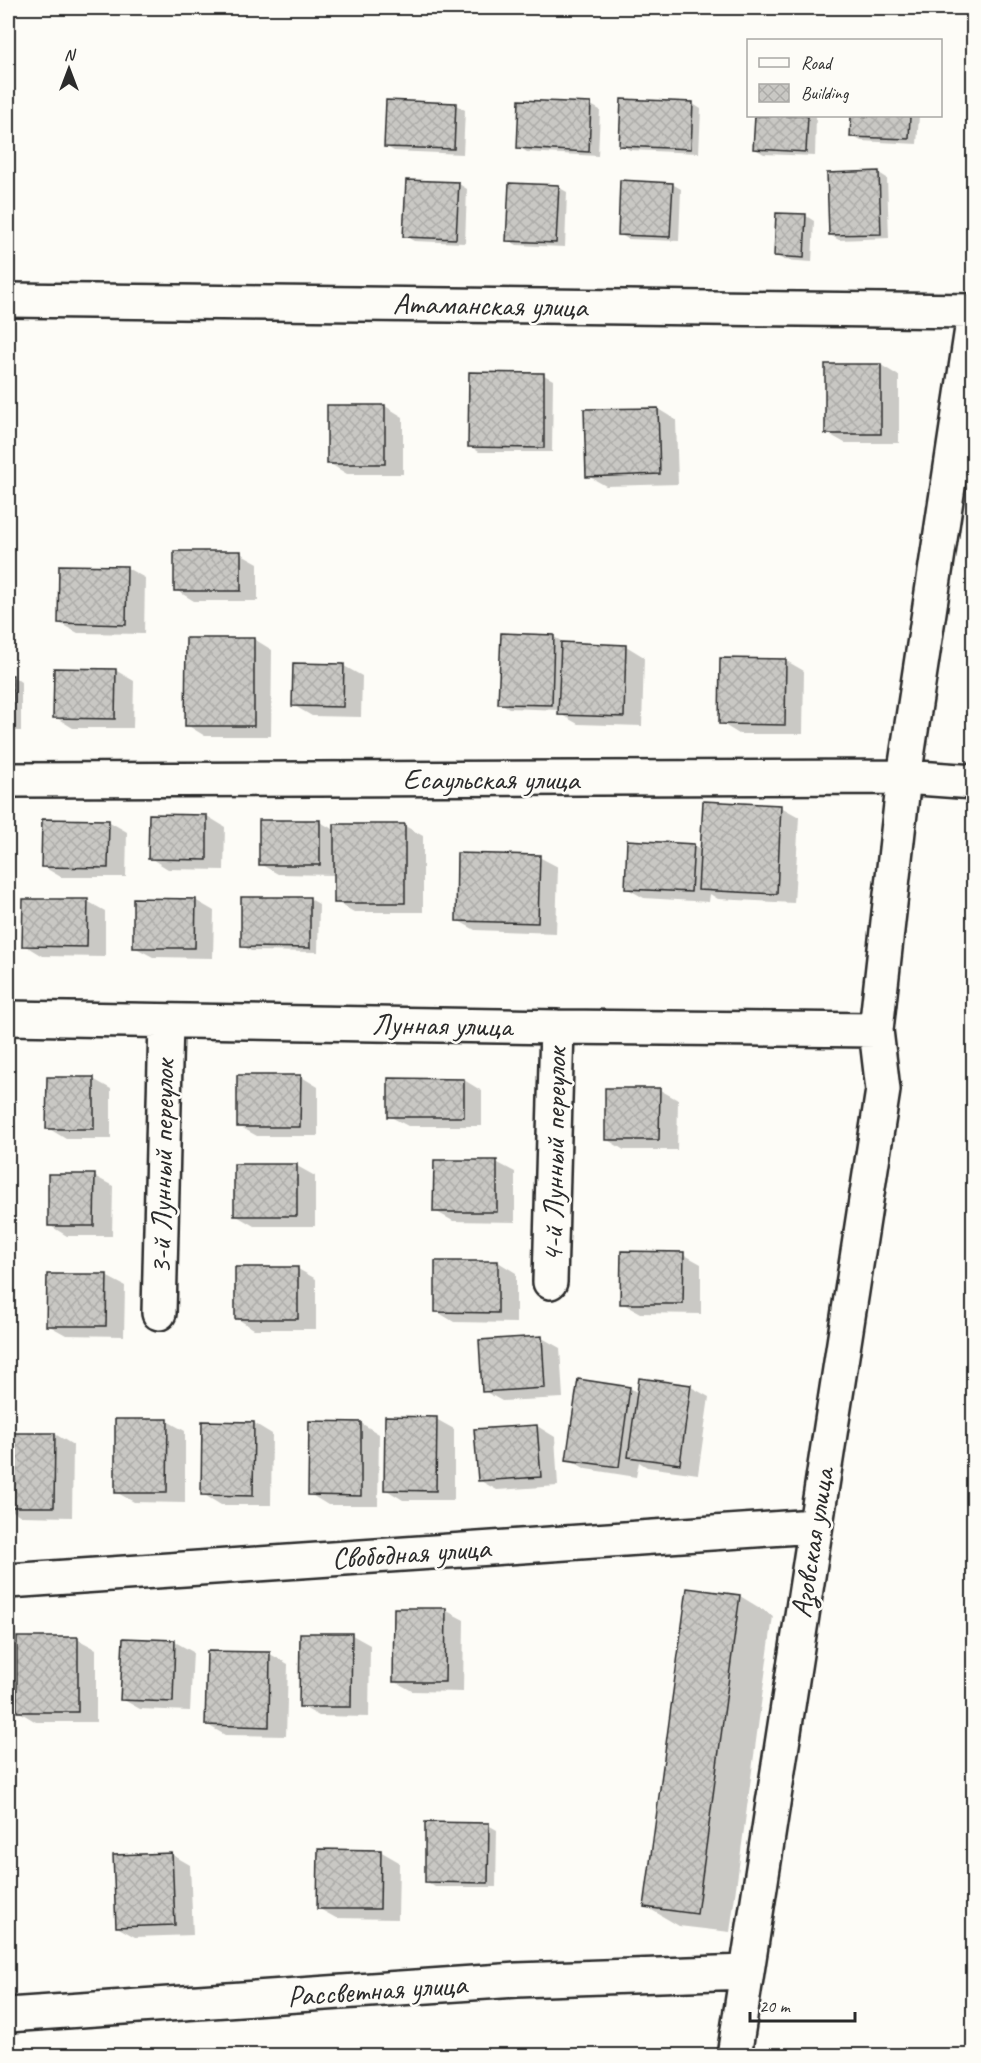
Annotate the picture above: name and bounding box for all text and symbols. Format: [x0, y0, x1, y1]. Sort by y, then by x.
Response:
north arrow [39, 39, 99, 99]
legend [747, 39, 942, 117]
text: N [64, 45, 77, 65]
text: Road [801, 52, 834, 74]
text: Building [801, 82, 850, 104]
street label: Атаманская улица [392, 284, 589, 326]
street label: Есаульская улица [403, 760, 581, 798]
street label: Лунная улица [372, 1005, 515, 1045]
street label: 4-й Лунный переулок [533, 1044, 575, 1263]
street label: 3-й Лунный переулок [141, 1056, 183, 1275]
street label: Азовская улица [781, 1463, 843, 1620]
street label: Свободная улица [330, 1528, 493, 1577]
street label: Рассветная улица [286, 1965, 470, 2015]
scale bar [750, 1985, 855, 2023]
text: 20 m [759, 1995, 792, 2017]

